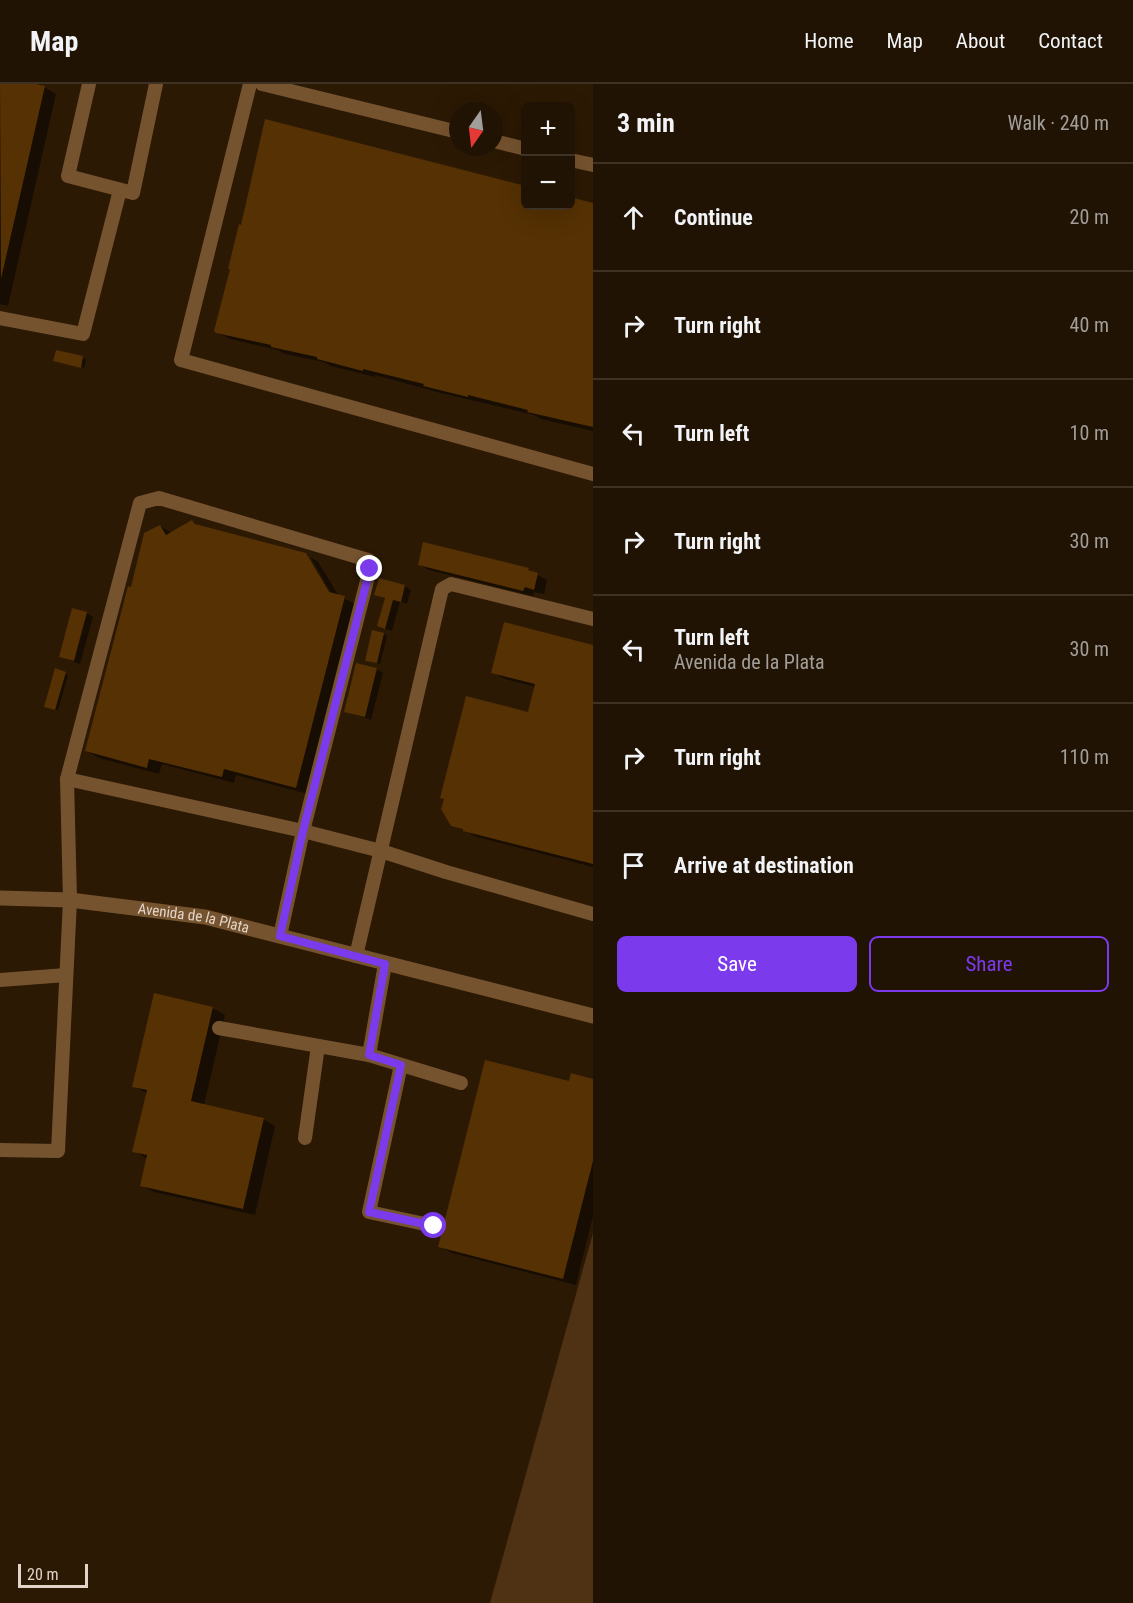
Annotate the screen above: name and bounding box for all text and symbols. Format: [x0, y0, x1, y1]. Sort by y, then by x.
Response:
text: Map [30, 25, 78, 58]
text: Home [804, 29, 854, 53]
text: Map [887, 29, 923, 53]
text: About [956, 29, 1005, 53]
text: Contact [1038, 29, 1103, 53]
north arrow [449, 102, 503, 156]
map controls [521, 102, 575, 210]
button: + [521, 102, 575, 156]
text: 3 min [617, 108, 675, 138]
text: Walk · 240 m [1008, 111, 1109, 135]
button: − [521, 156, 575, 210]
icon: ahead [617, 201, 650, 234]
text: Continue [674, 205, 753, 230]
text: 20 m [1070, 205, 1109, 229]
icon: right [617, 309, 650, 342]
text: Turn right [674, 313, 761, 338]
text: 40 m [1070, 313, 1109, 337]
icon: left [617, 417, 650, 450]
text: Turn left [674, 421, 749, 446]
text: 10 m [1070, 421, 1109, 445]
icon: right [617, 525, 650, 558]
text: Turn right [674, 529, 761, 554]
text: 30 m [1070, 529, 1109, 553]
route end [356, 555, 382, 581]
text: Turn left [674, 625, 749, 650]
icon: left [617, 633, 650, 666]
text: 30 m [1070, 637, 1109, 661]
text: Avenida de la Plata [674, 650, 825, 674]
icon: right [617, 741, 650, 774]
text: Turn right [674, 745, 761, 770]
text: 110 m [1060, 745, 1109, 769]
icon: arrive [617, 849, 650, 882]
text: Arrive at destination [674, 853, 854, 878]
street label: Avenida de la Plata [137, 900, 251, 937]
button: Save [617, 936, 857, 992]
button: Share [869, 936, 1109, 992]
route start [420, 1212, 446, 1238]
scale bar [18, 1561, 88, 1588]
text: 20 m [27, 1565, 59, 1584]

